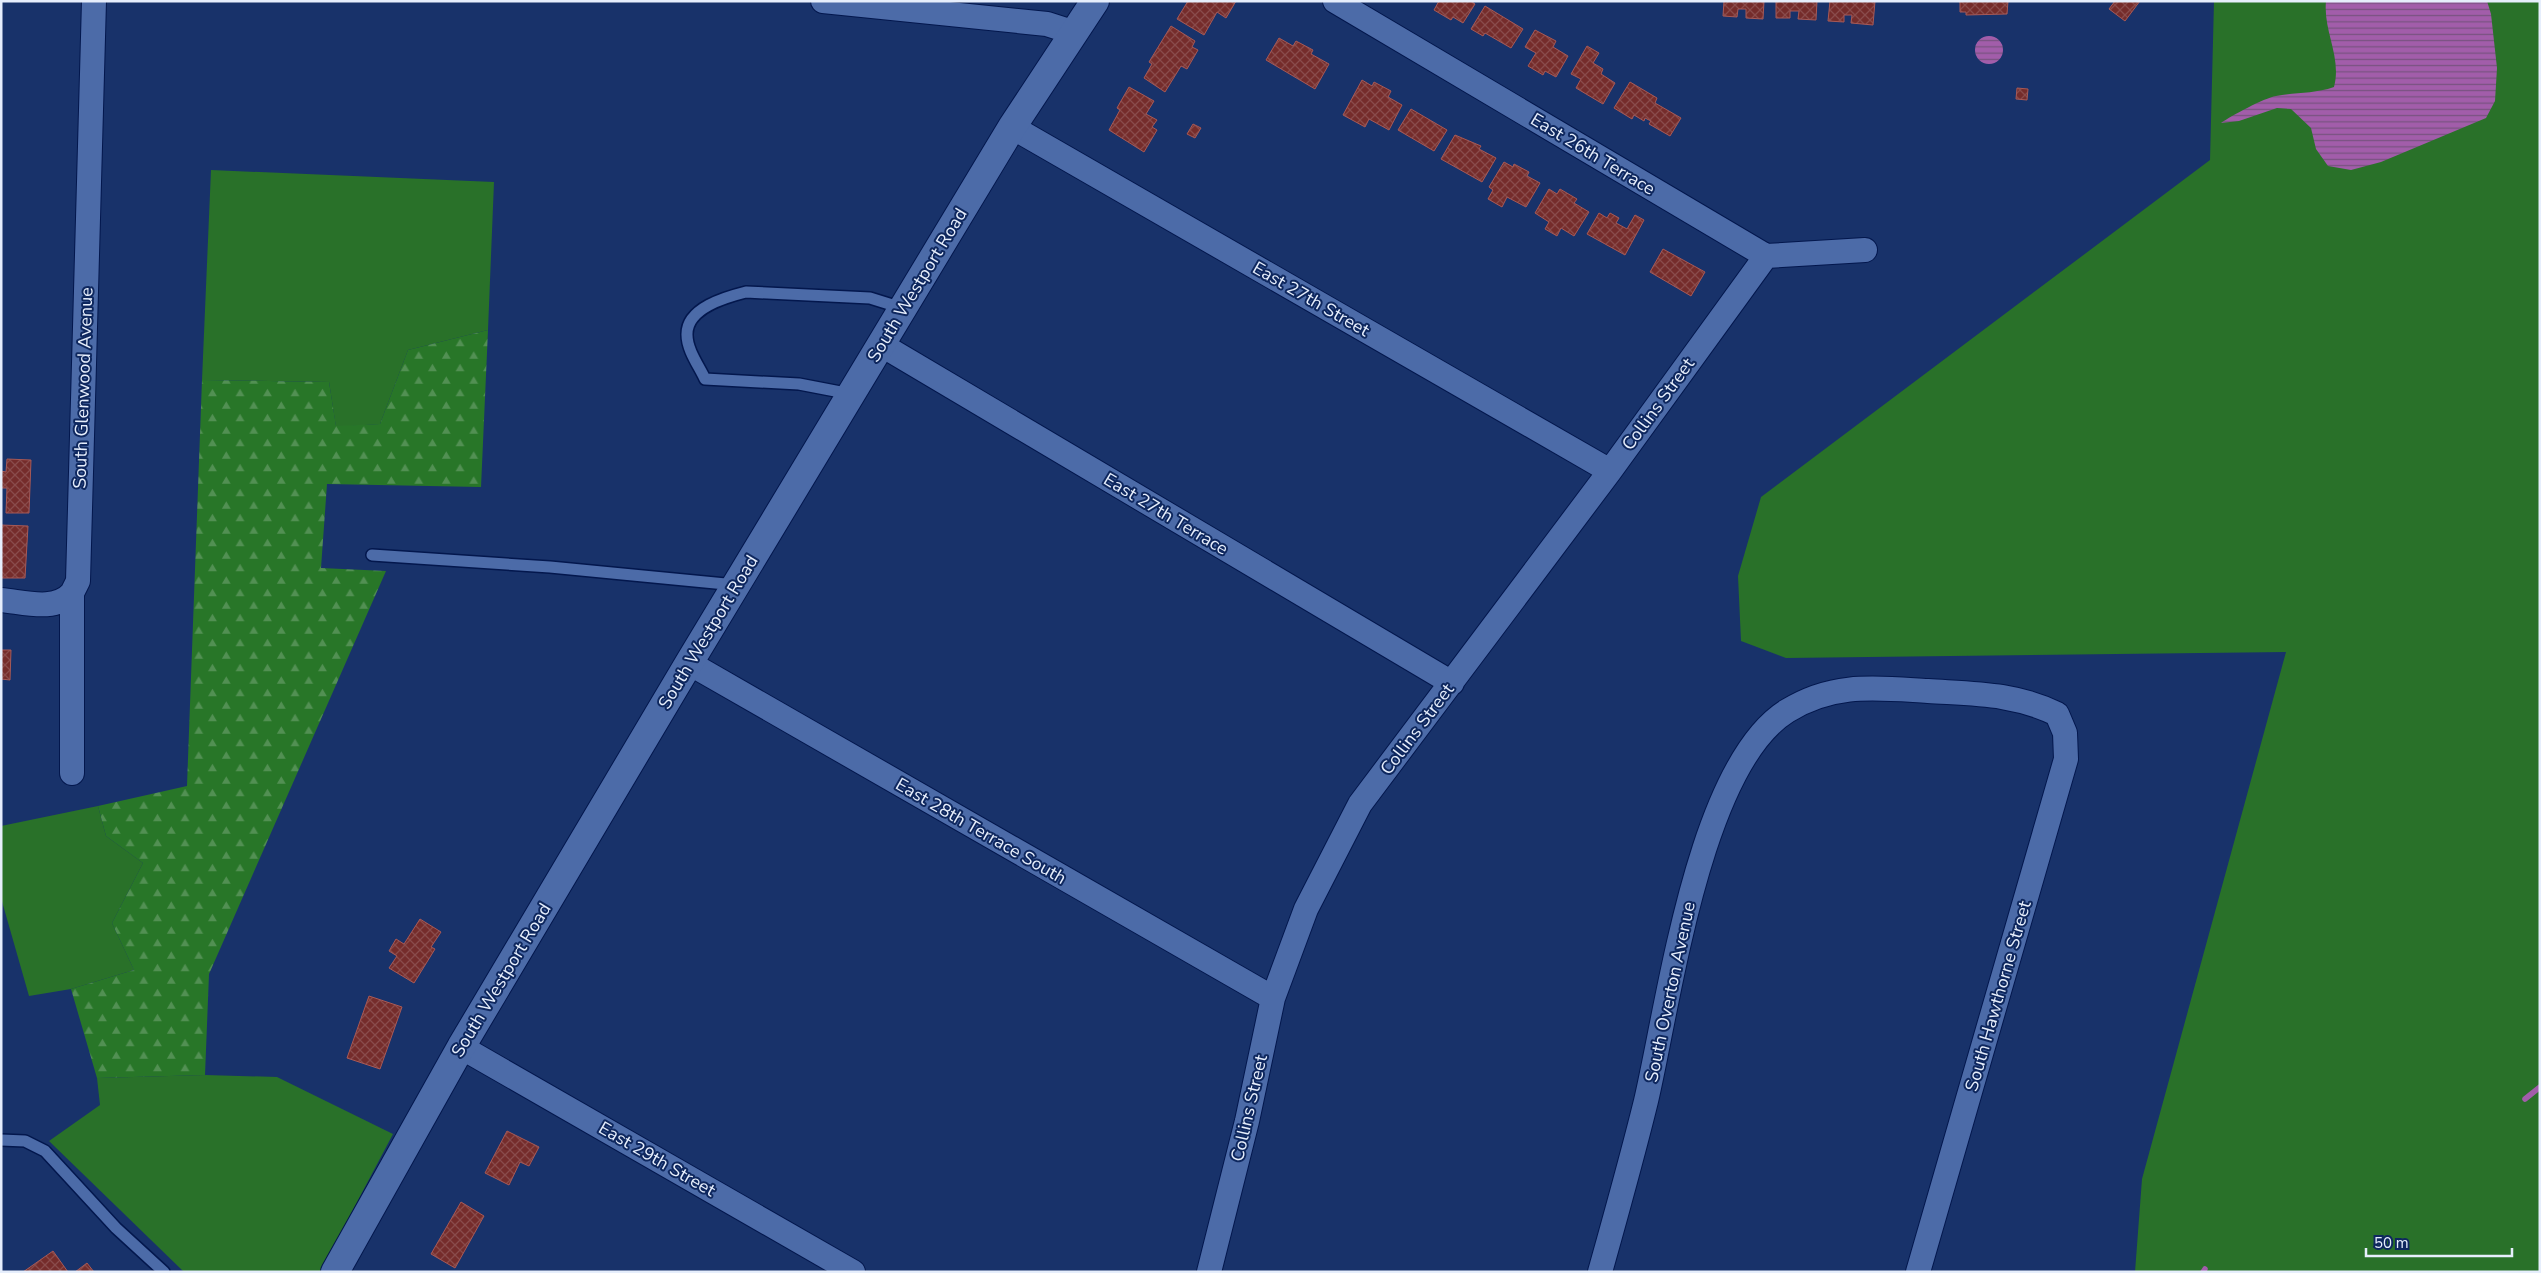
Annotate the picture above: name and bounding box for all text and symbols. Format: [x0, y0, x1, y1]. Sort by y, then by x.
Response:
street label: East 26th Terrace [1526, 107, 1660, 201]
street label: South Westport Road [861, 203, 973, 367]
street label: East 27th Street [1248, 256, 1374, 343]
street label: South Glenwood Avenue [67, 287, 99, 489]
street label: Collins Street [1616, 352, 1700, 455]
street label: East 27th Terrace [1099, 467, 1233, 561]
street label: South Westport Road [652, 550, 764, 714]
street label: Collins Street [1375, 678, 1460, 780]
street label: East 28th Terrace South [891, 772, 1071, 890]
street label: South Hawthorne Street [1959, 897, 2037, 1094]
street label: South Westport Road [445, 898, 557, 1062]
street label: South Overton Avenue [1639, 899, 1701, 1085]
street label: Collins Street [1225, 1052, 1273, 1164]
street label: East 29th Street [594, 1116, 720, 1203]
scale bar [2366, 1226, 2512, 1258]
text: 50 m [2374, 1233, 2409, 1253]

